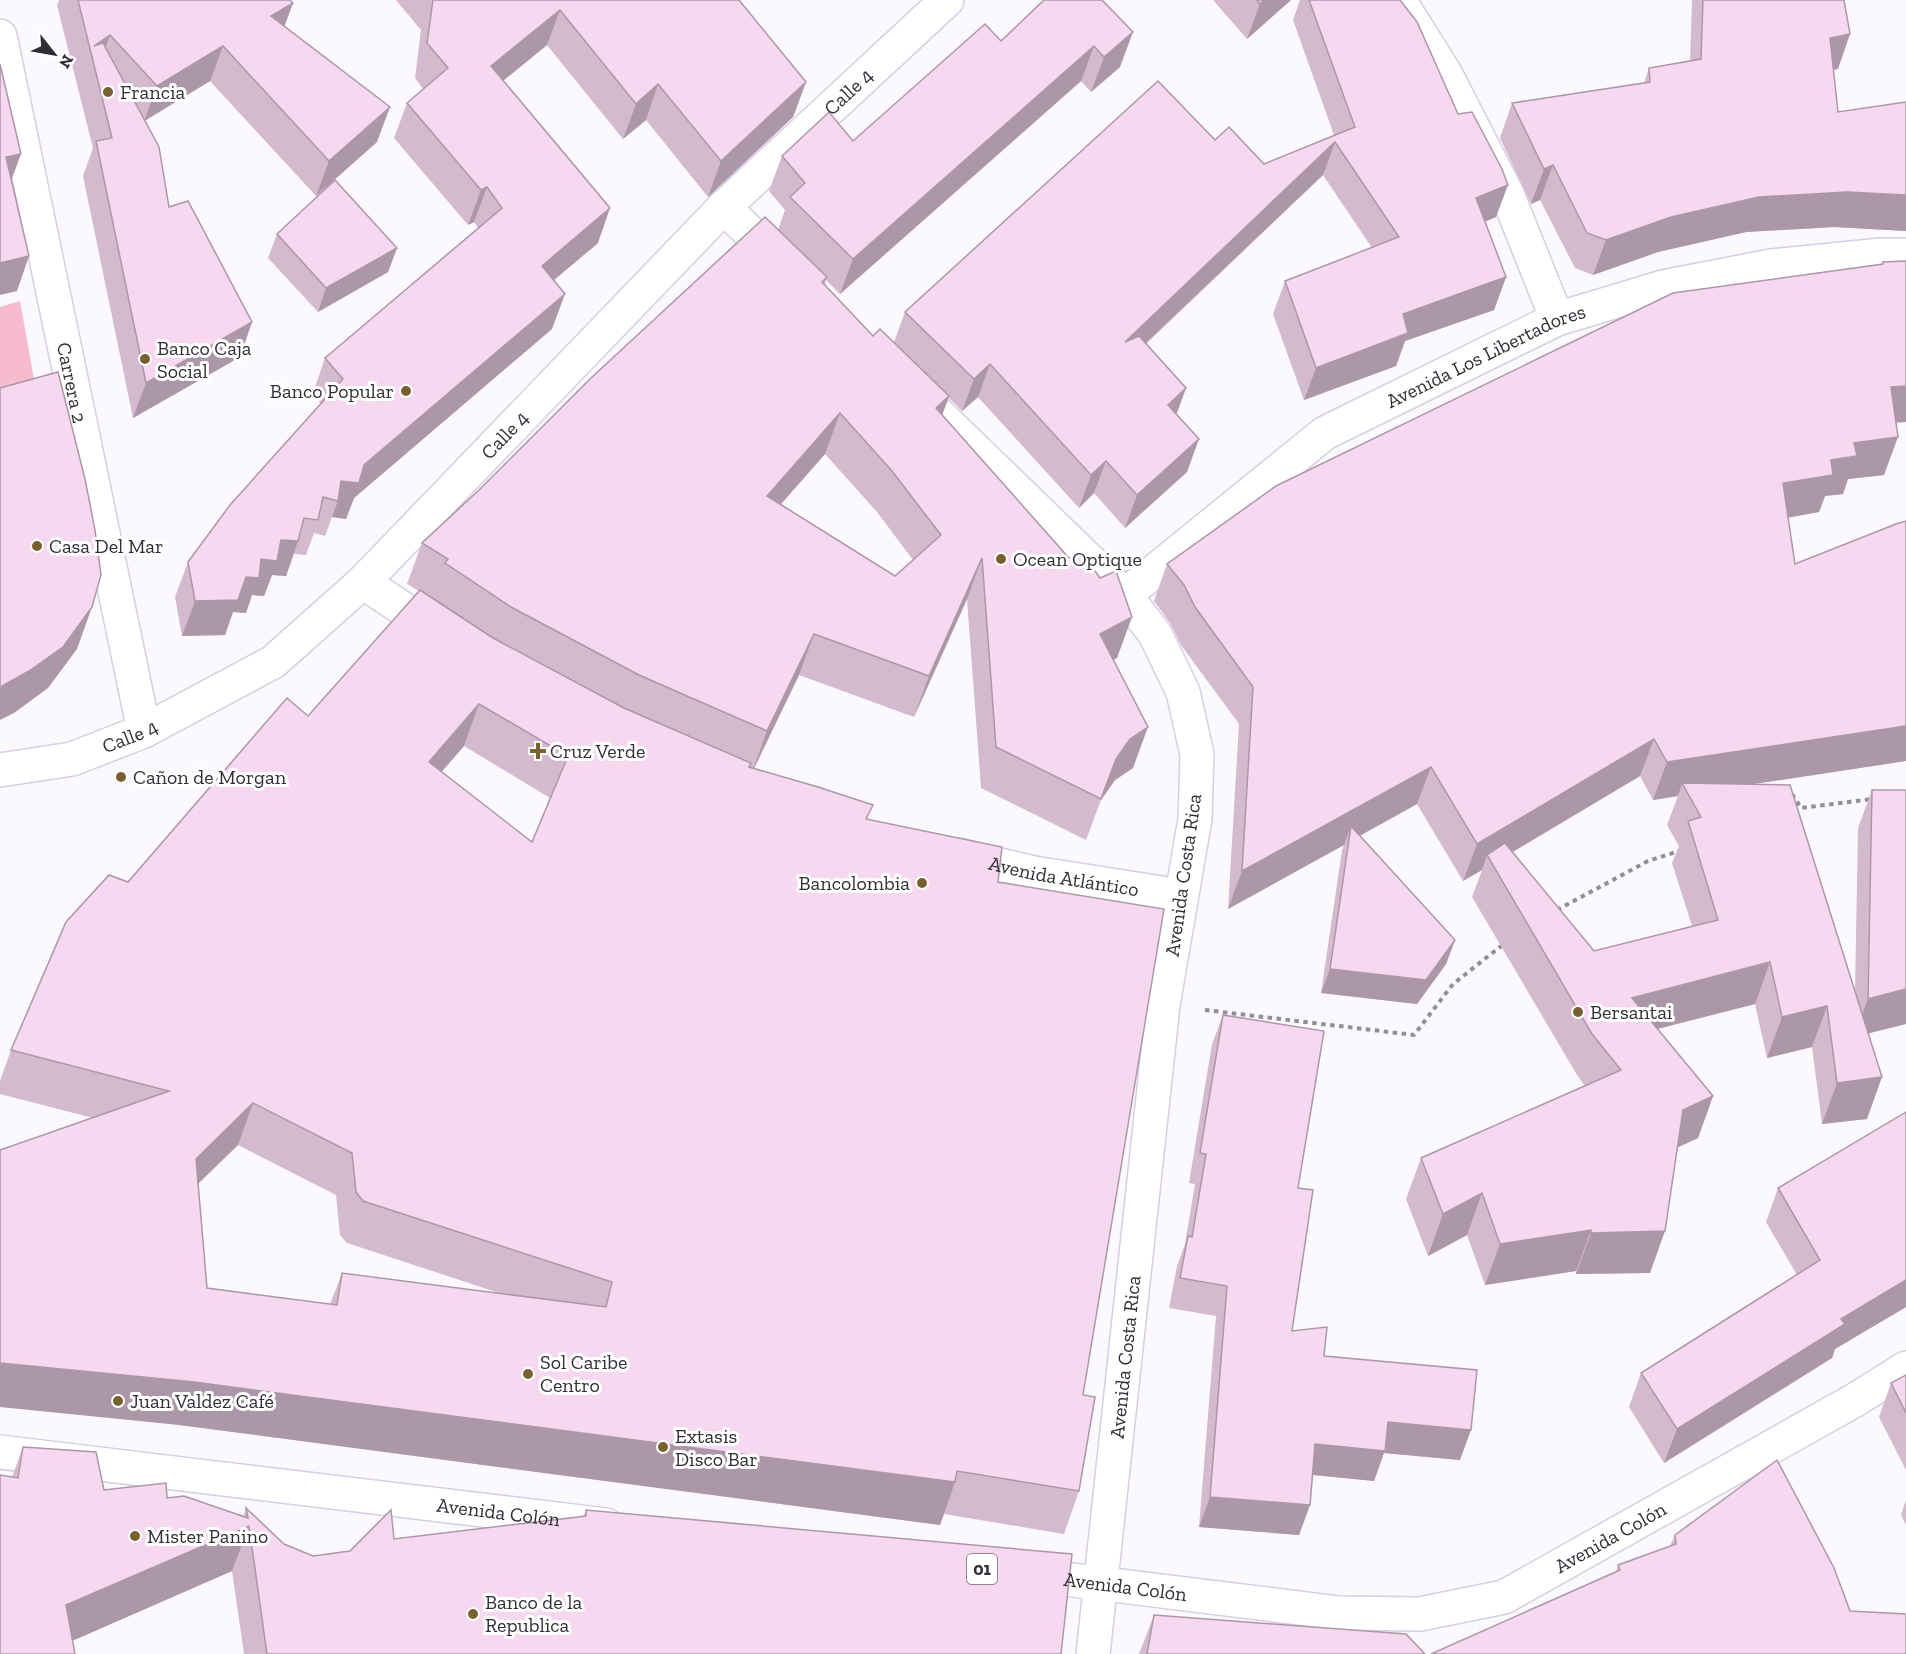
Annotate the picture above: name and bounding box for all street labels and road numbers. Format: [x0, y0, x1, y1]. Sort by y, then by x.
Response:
street label: Calle 4 [819, 63, 878, 120]
street label: Avenida Los Libertadores [1382, 299, 1588, 413]
street label: Carrera 2 [52, 340, 92, 425]
street label: Calle 4 [476, 406, 534, 464]
street label: Calle 4 [99, 714, 162, 758]
street label: Avenida Costa Rica [1160, 792, 1206, 958]
street label: Avenida Atlántico [986, 851, 1141, 901]
street label: Avenida Costa Rica [1104, 1274, 1146, 1440]
street label: Avenida Colón [435, 1493, 562, 1531]
street label: Avenida Colón [1550, 1496, 1671, 1578]
road number: 01 [967, 1554, 997, 1584]
street label: Avenida Colón [1062, 1567, 1189, 1606]

